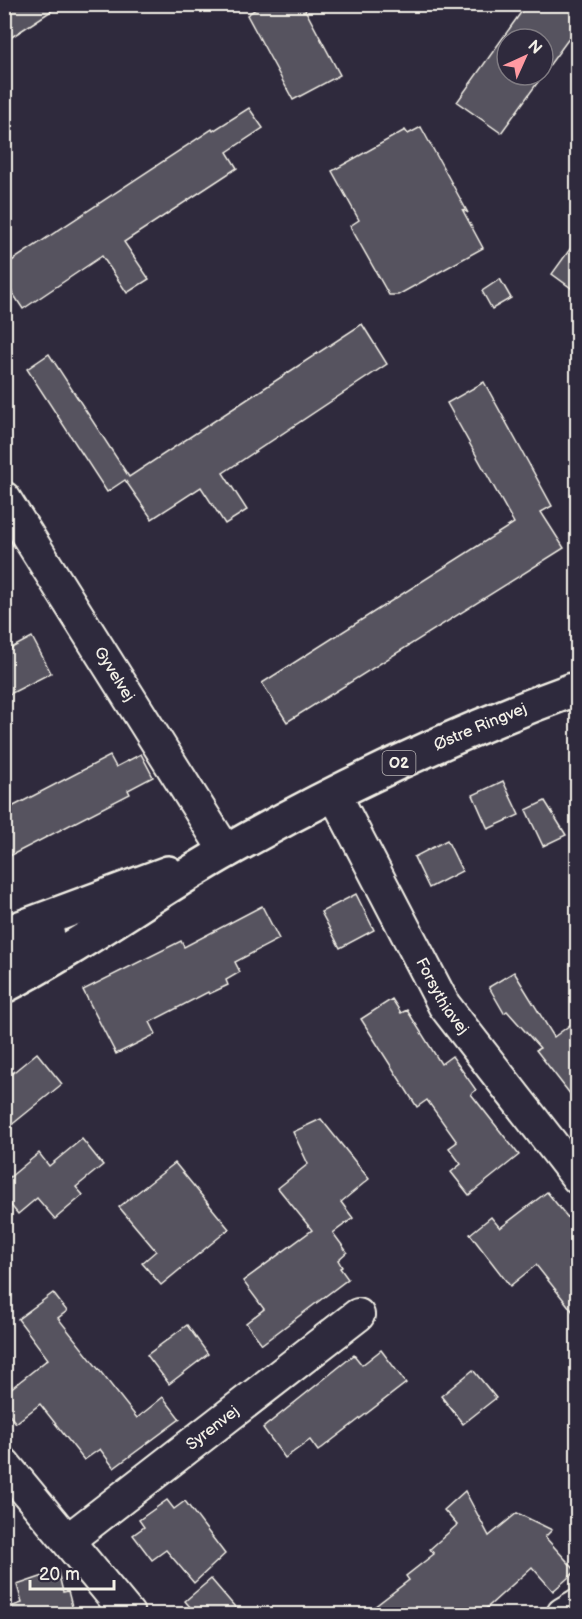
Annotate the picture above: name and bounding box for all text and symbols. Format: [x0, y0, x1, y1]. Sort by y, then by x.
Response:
north arrow [495, 27, 555, 87]
text: N [524, 36, 546, 58]
street label: Gyvelvej [90, 643, 139, 705]
street label: Østre Ringvej [431, 699, 529, 755]
road number: O2 [382, 751, 416, 775]
street label: Forsythiavej [412, 955, 473, 1038]
street label: Syrenvej [182, 1401, 243, 1454]
scale bar [30, 1553, 114, 1591]
text: 20 m [39, 1564, 80, 1585]

